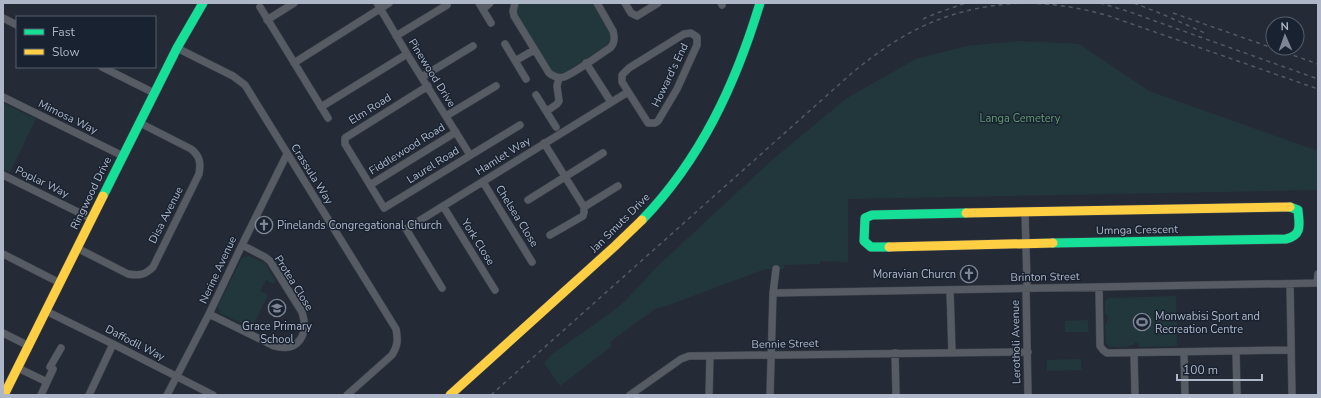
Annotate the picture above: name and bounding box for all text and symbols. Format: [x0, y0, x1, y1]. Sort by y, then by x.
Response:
legend [16, 16, 156, 68]
north arrow [1265, 16, 1305, 56]
text: N [1280, 19, 1289, 34]
text: Fast [52, 24, 75, 40]
street label: Pinewood Drive [405, 36, 459, 110]
street label: Howard's End [648, 41, 692, 109]
text: Slow [52, 44, 80, 60]
street label: Elm Road [346, 90, 394, 128]
street label: Mimosa Way [36, 96, 101, 138]
park label: Langa Cemetery [980, 111, 1061, 126]
street label: Fiddlewood Road [366, 120, 448, 178]
street label: Hamlet Way [473, 133, 534, 179]
street label: Crassula Way [287, 141, 337, 207]
street label: Laurel Road [404, 143, 462, 187]
street label: Ringwood Drive [67, 154, 115, 232]
street label: Poplar Way [13, 163, 72, 202]
street label: Chelsea Close [492, 182, 542, 250]
street label: Disa Avenue [145, 184, 187, 246]
street label: Jan Smuts Drive [586, 190, 653, 257]
church icon: Pinelands Congregational Church [254, 215, 274, 235]
street label: York Close [457, 215, 498, 268]
place label: Pinelands Congregational Church [277, 218, 442, 233]
street label: Umnga Crescent [1096, 222, 1178, 238]
street label: Nerine Avenue [196, 234, 240, 306]
street label: Protea Close [271, 252, 317, 314]
church icon: Moravian Churcn [959, 264, 979, 284]
place label: Moravian Churcn [873, 267, 956, 282]
street label: Brinton Street [1010, 269, 1080, 285]
school or university icon: Grace Primary School [267, 298, 287, 318]
street label: Lerotholi Avenue [1008, 300, 1024, 384]
place label: Monwabisi Sport and Recreation Centre [1155, 309, 1260, 337]
sports icon: Monwabisi Sport and Recreation Centre [1132, 312, 1152, 332]
place label: Grace Primary School [242, 319, 312, 347]
street label: Daffodil Way [103, 322, 168, 365]
street label: Bennie Street [751, 336, 819, 352]
scale bar [1177, 356, 1262, 382]
text: 100 m [1183, 362, 1218, 378]

